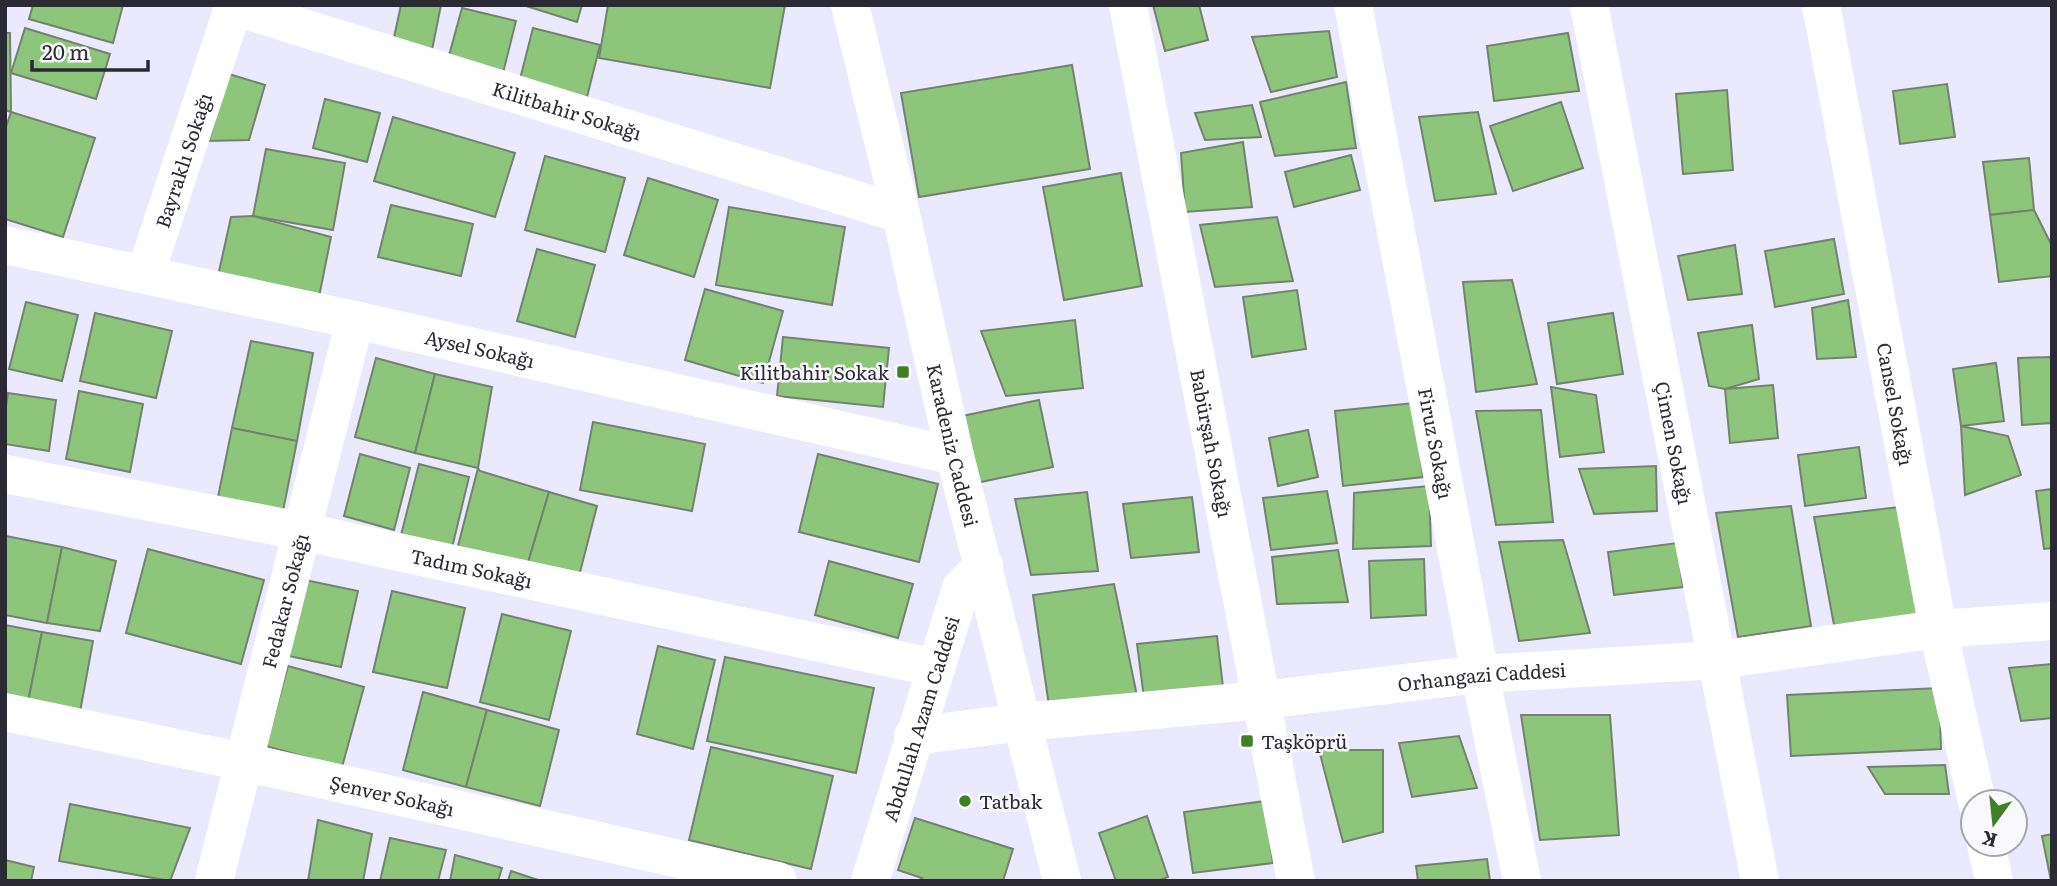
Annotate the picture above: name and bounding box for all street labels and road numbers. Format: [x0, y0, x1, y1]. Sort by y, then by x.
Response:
street label: Kilitbahir Sokağı [489, 74, 645, 146]
street label: Bayraklı Sokağı [148, 89, 218, 231]
street label: Aysel Sokağı [422, 322, 538, 374]
street label: Cansel Sokağı [1871, 340, 1921, 468]
street label: Karadeniz Caddesi [921, 361, 986, 530]
street label: Babürşah Sokağı [1184, 366, 1240, 520]
street label: Çimen Sokağı [1649, 379, 1700, 507]
street label: Firuz Sokağı [1412, 385, 1460, 501]
street label: Fedakar Sokağı [254, 530, 315, 671]
street label: Tadım Sokağı [408, 541, 535, 595]
street label: Abdullah Azam Caddesi [875, 612, 966, 825]
street label: Orhangazi Caddesi [1396, 655, 1567, 698]
street label: Şenver Sokağı [327, 768, 457, 823]

